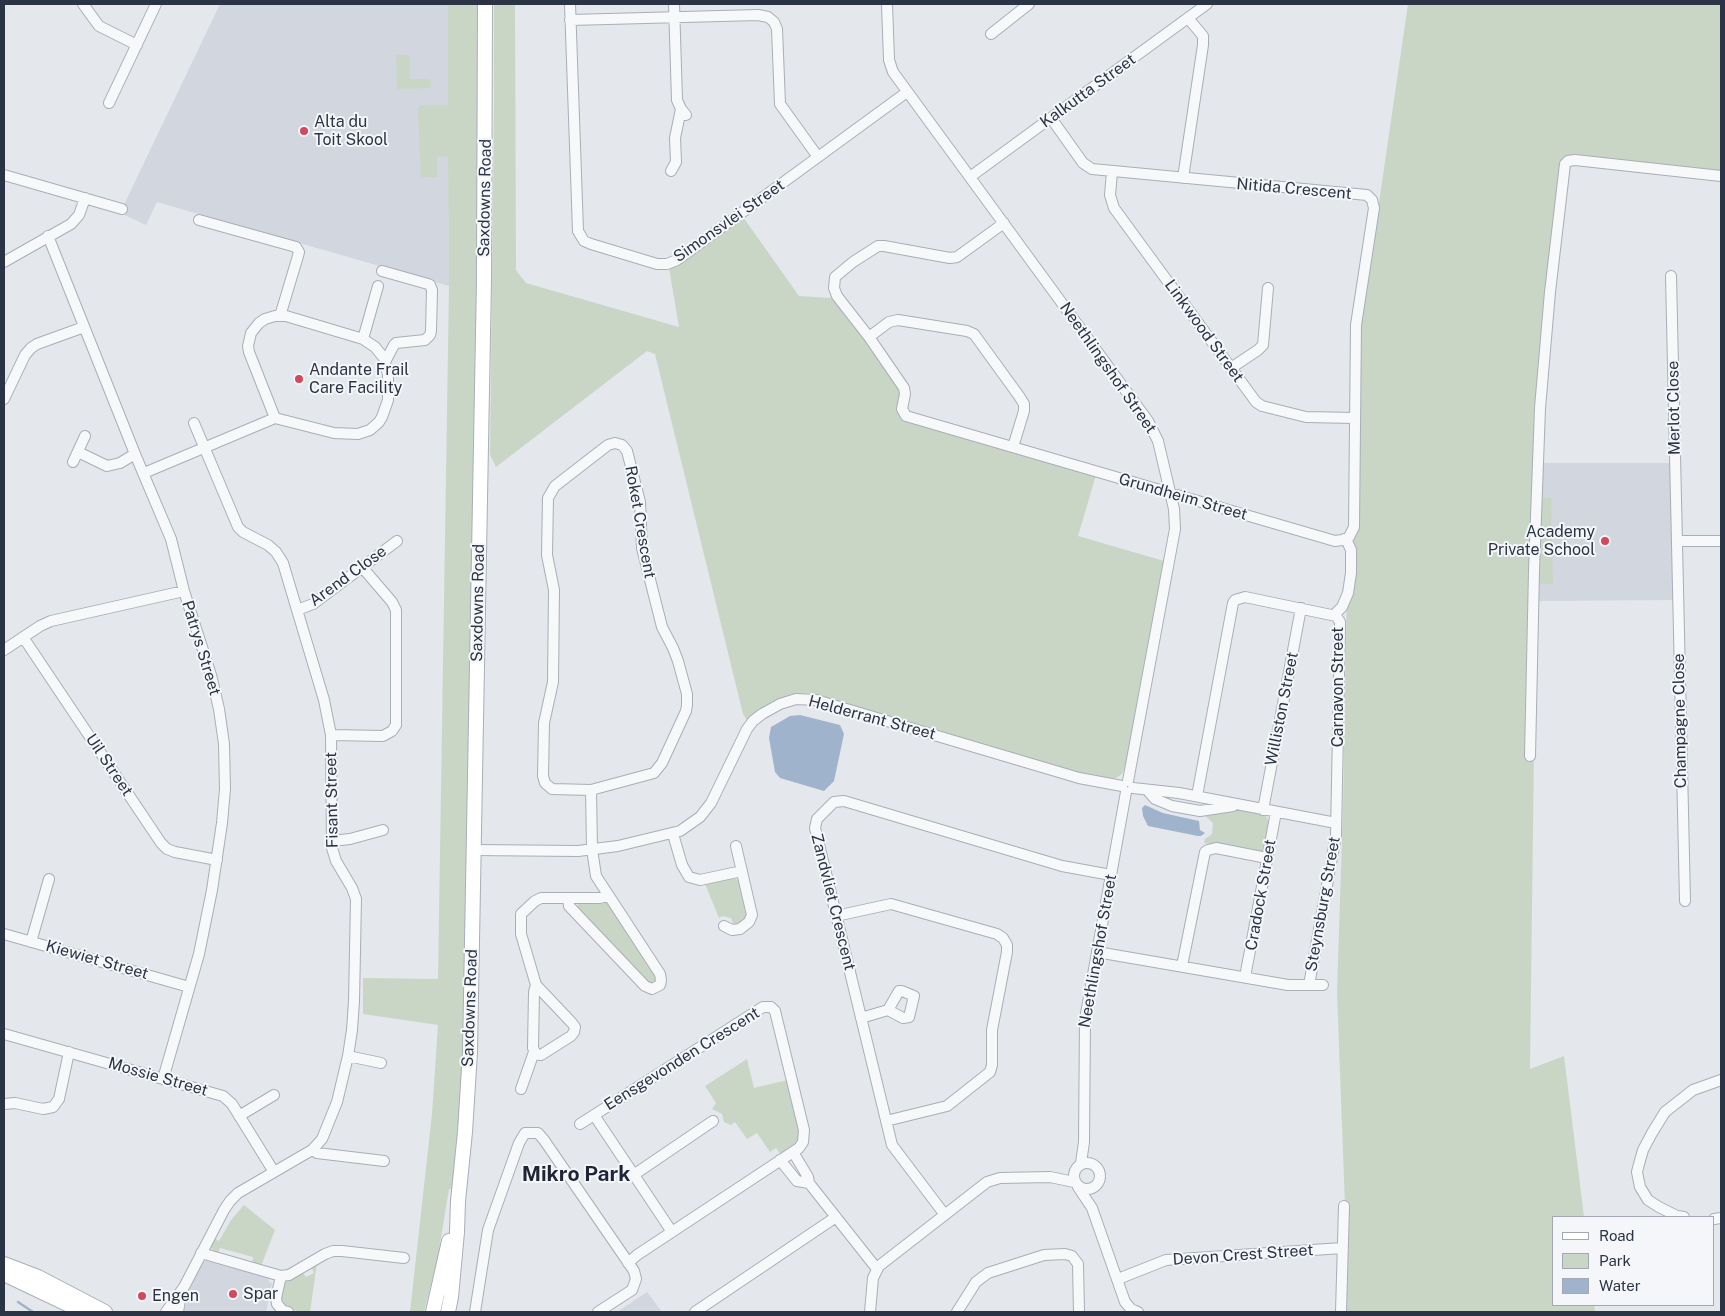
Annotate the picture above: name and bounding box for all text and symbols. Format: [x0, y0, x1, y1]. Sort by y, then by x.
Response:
street label: Kalkutta Street [1036, 50, 1140, 132]
place label: Alta du Toit Skool [314, 112, 388, 150]
marker: Alta du Toit Skool [298, 125, 310, 137]
street label: Saxdowns Road [474, 139, 496, 257]
street label: Nitida Crescent [1236, 174, 1352, 204]
street label: Simonsvlei Street [670, 176, 788, 266]
street label: Linkwood Street [1160, 276, 1248, 386]
street label: Neethlingshof Street [1055, 299, 1161, 437]
place label: Andante Frail Care Facility [309, 360, 409, 398]
street label: Merlot Close [1664, 361, 1684, 455]
marker: Andante Frail Care Facility [293, 373, 305, 385]
street label: Roket Crescent [621, 464, 659, 580]
street label: Grundheim Street [1116, 469, 1250, 525]
place label: Academy Private School [1488, 522, 1595, 560]
marker: Academy Private School [1599, 535, 1611, 547]
street label: Arend Close [306, 542, 390, 610]
street label: Saxdowns Road [467, 544, 489, 662]
street label: Patrys Street [177, 598, 225, 698]
street label: Carnavon Street [1328, 627, 1348, 747]
street label: Williston Street [1262, 650, 1302, 768]
street label: Champagne Close [1669, 653, 1691, 789]
street label: Helderrant Street [806, 692, 938, 744]
street label: Uil Street [81, 730, 137, 800]
street label: Fisant Street [322, 752, 342, 848]
street label: Zandvliet Crescent [807, 831, 859, 973]
street label: Steynsburg Street [1302, 835, 1344, 973]
street label: Cradock Street [1242, 838, 1280, 952]
street label: Neethlingshof Street [1075, 873, 1121, 1029]
street label: Kiewiet Street [44, 936, 150, 984]
street label: Saxdowns Road [458, 949, 482, 1067]
street label: Eensgevonden Crescent [601, 1003, 763, 1115]
street label: Mossie Street [106, 1054, 210, 1100]
district label: Mikro Park [522, 1162, 630, 1188]
legend [1552, 1216, 1715, 1306]
text: Road [1599, 1227, 1635, 1244]
street label: Devon Crest Street [1172, 1241, 1314, 1269]
text: Park [1599, 1252, 1631, 1269]
text: Water [1599, 1277, 1641, 1294]
place label: Spar [243, 1284, 278, 1304]
place label: Engen [152, 1286, 199, 1306]
marker: Spar [227, 1288, 239, 1300]
marker: Engen [136, 1290, 148, 1302]

